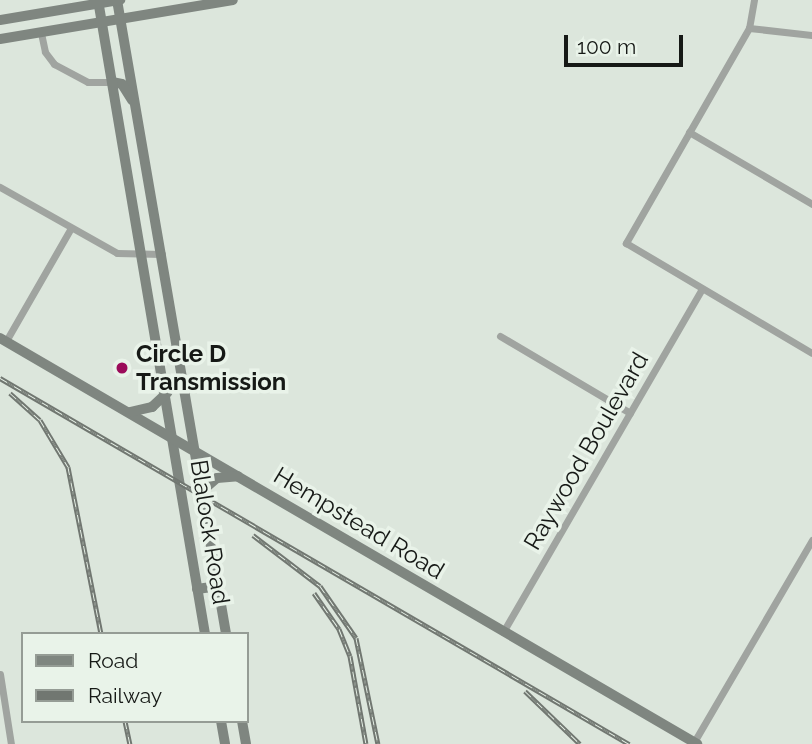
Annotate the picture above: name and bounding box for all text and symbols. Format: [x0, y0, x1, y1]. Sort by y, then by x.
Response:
scale bar [567, 21, 686, 65]
text: 100 m [577, 34, 636, 59]
place label: Circle D Transmission [136, 340, 286, 396]
street label: Raywood Boulevard [518, 347, 654, 555]
marker: Circle D Transmission [114, 360, 130, 376]
street label: Blalock Road [184, 458, 236, 606]
street label: Hempstead Road [269, 461, 449, 585]
legend [21, 632, 248, 723]
text: Road [88, 648, 138, 673]
text: Railway [88, 683, 162, 708]

